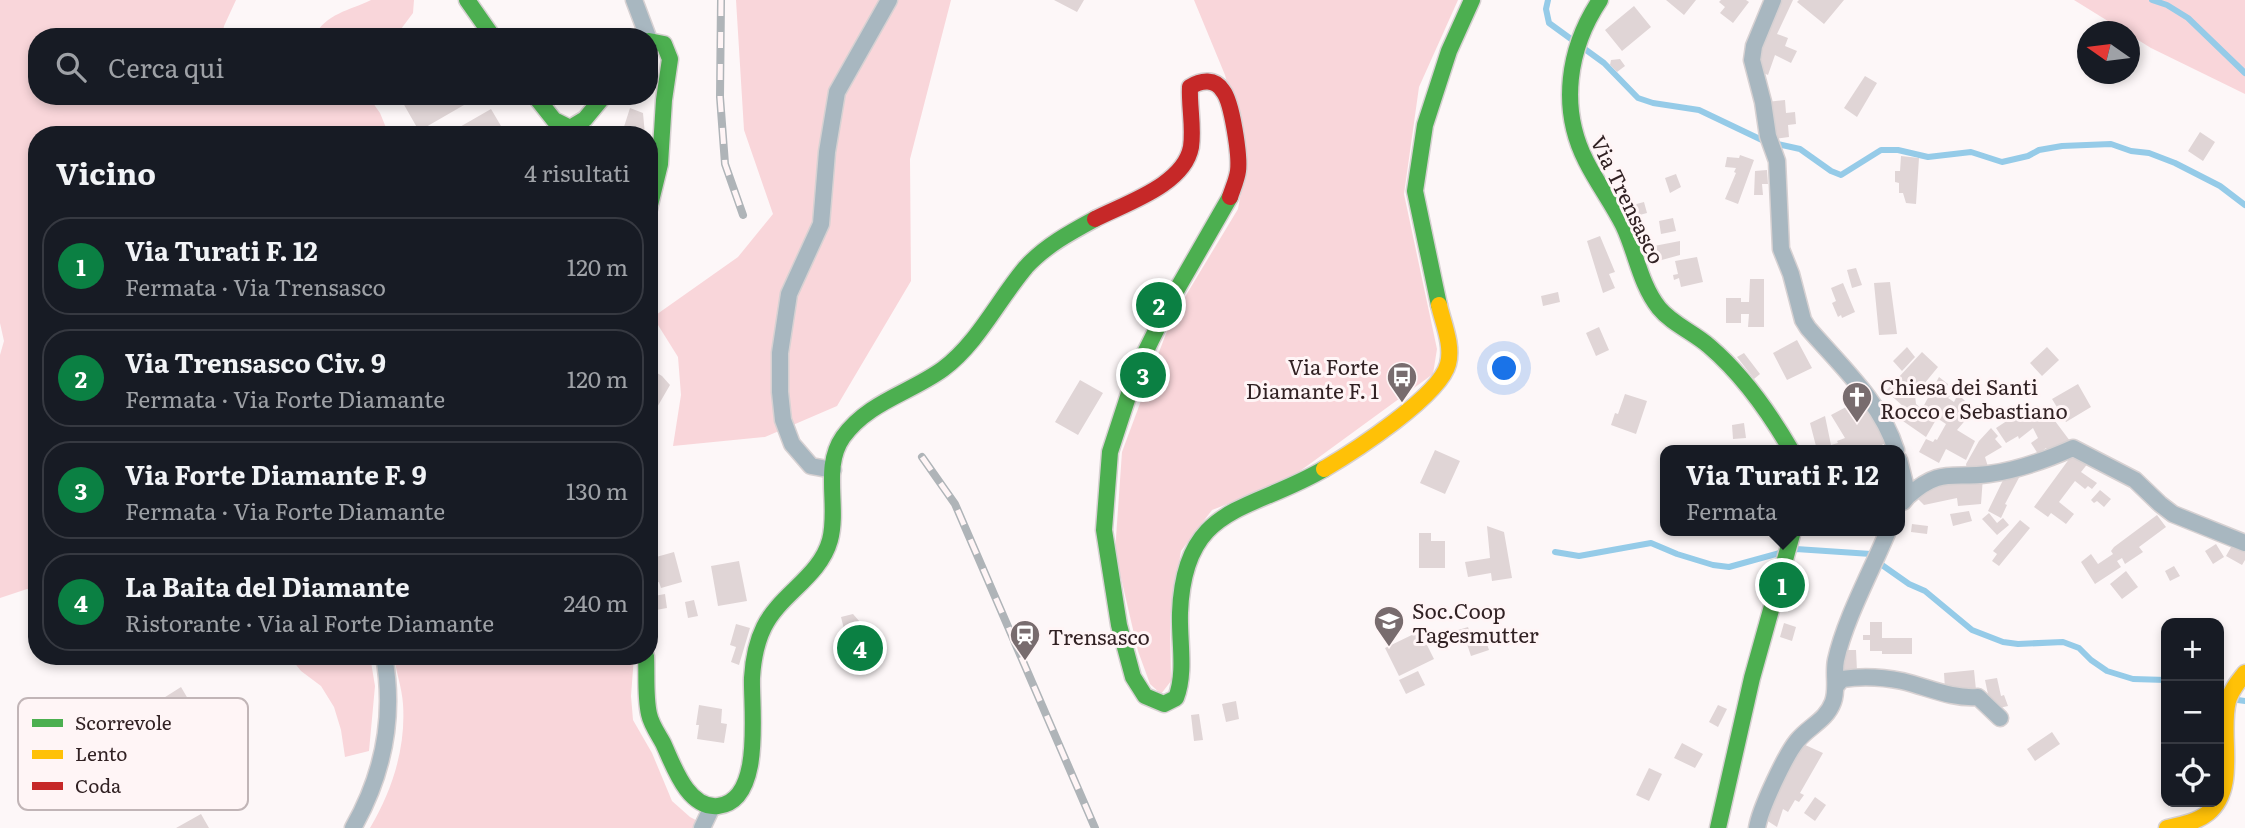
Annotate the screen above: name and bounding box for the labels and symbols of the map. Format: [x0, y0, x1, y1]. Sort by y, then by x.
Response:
north arrow [2077, 21, 2140, 84]
street label: Via Trensasco [1584, 129, 1674, 269]
pin: 2 [1136, 279, 1182, 331]
pin: 3 [1120, 349, 1166, 401]
place label: Via Forte Diamante F. 1 [1246, 350, 1379, 405]
your location [1487, 351, 1521, 385]
bus stop icon: Via Forte Diamante F. 1 [1385, 360, 1419, 404]
place label: Chiesa dei Santi Rocco e Sebastiano [1880, 370, 2068, 425]
church icon: Chiesa dei Santi Rocco e Sebastiano [1840, 380, 1874, 424]
pin: 1 [1759, 559, 1805, 611]
place label: Soc.Coop Tagesmutter [1412, 594, 1539, 649]
school or university icon: Soc.Coop Tagesmutter [1372, 604, 1406, 648]
station icon: Trensasco [1008, 618, 1042, 662]
place label: Trensasco [1048, 620, 1150, 651]
pin: 4 [837, 622, 883, 674]
legend [18, 698, 248, 810]
text: Scorrevole [75, 708, 172, 736]
text: Lento [75, 739, 128, 767]
text: Coda [75, 771, 122, 799]

